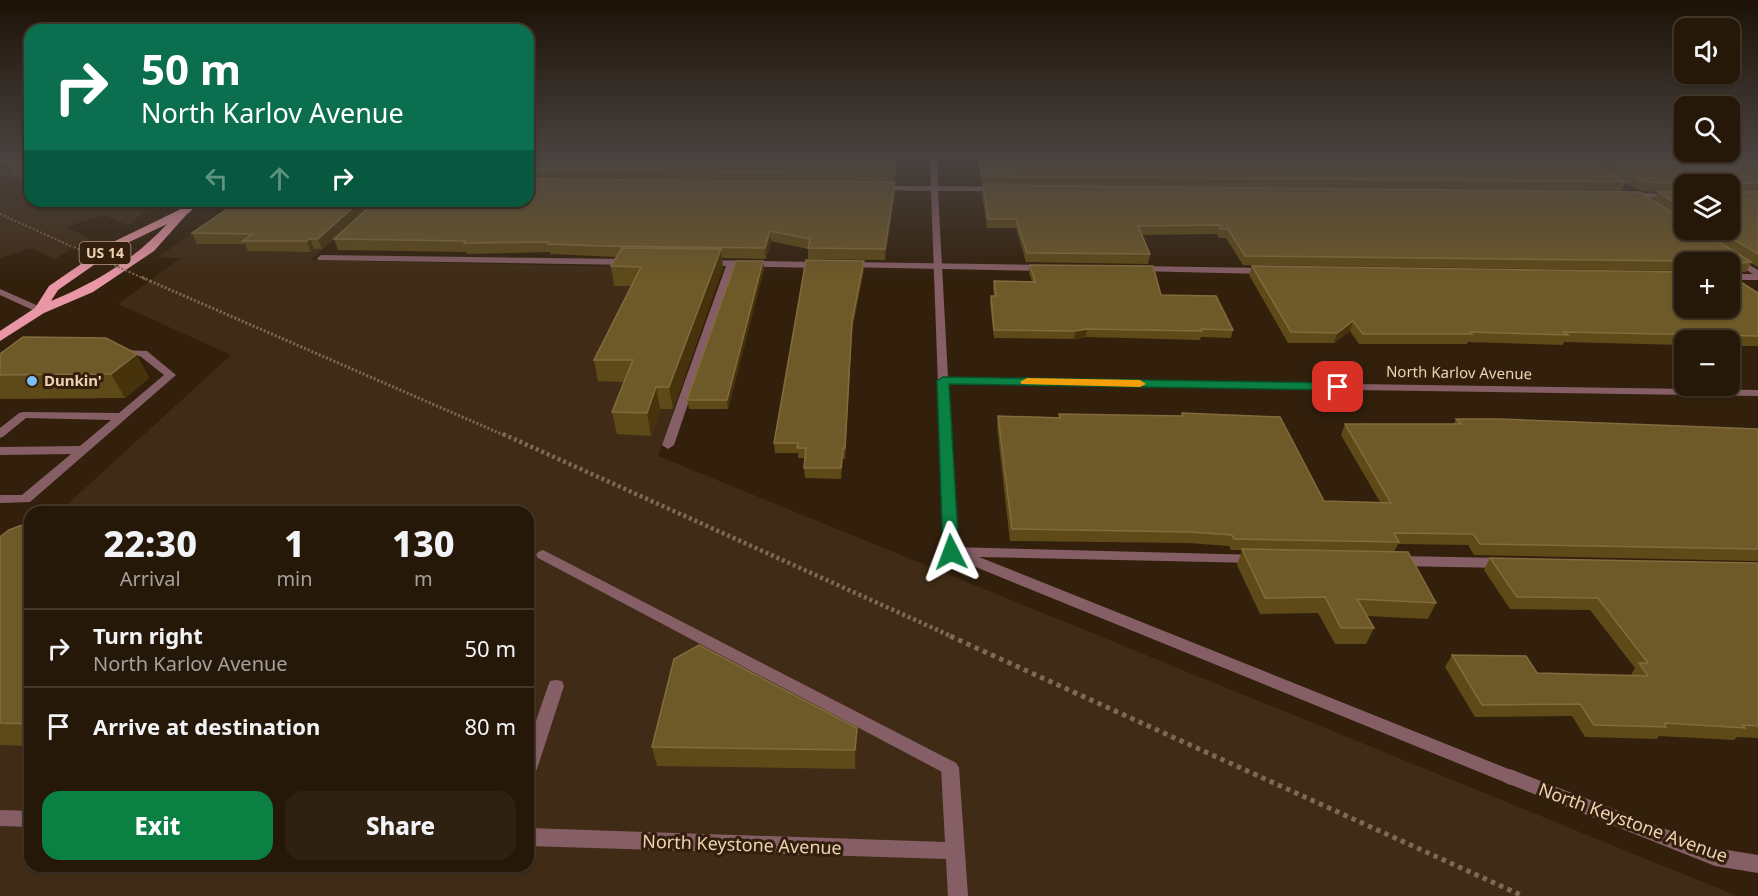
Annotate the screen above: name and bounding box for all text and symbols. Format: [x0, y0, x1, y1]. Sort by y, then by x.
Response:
map controls [1674, 18, 1740, 396]
button: sound [1674, 18, 1740, 84]
text: 50 m [141, 40, 241, 97]
icon: right [42, 48, 120, 126]
text: North Karlov Avenue [141, 94, 404, 131]
button: search [1674, 96, 1740, 162]
icon: left [200, 162, 233, 195]
icon: ahead [263, 162, 296, 195]
icon: right [326, 162, 359, 195]
button: layers [1674, 174, 1740, 240]
road number: US 14 [80, 242, 130, 264]
button: + [1674, 252, 1740, 318]
button: − [1674, 330, 1740, 396]
pin [1312, 361, 1363, 412]
street label: North Karlov Avenue [1386, 361, 1532, 383]
place label: Dunkin' [44, 370, 102, 390]
icon: arrive [1321, 370, 1354, 403]
marker: Dunkin' [25, 374, 39, 388]
text: 22:30 [103, 519, 197, 568]
text: 1 [284, 519, 305, 568]
text: 130 [392, 519, 455, 568]
position arrow [919, 520, 983, 584]
text: Arrival [120, 565, 181, 592]
text: min [276, 565, 313, 592]
text: m [414, 565, 433, 592]
text: Turn right [93, 620, 203, 650]
icon: right [42, 632, 75, 665]
text: 50 m [465, 633, 516, 663]
text: North Karlov Avenue [93, 650, 288, 677]
icon: arrive [42, 710, 75, 743]
text: Arrive at destination [93, 711, 320, 741]
text: 80 m [465, 711, 516, 741]
street label: North Keystone Avenue [1535, 777, 1731, 867]
button: Exit [42, 791, 273, 860]
button: Share [285, 791, 516, 860]
street label: North Keystone Avenue [642, 829, 842, 859]

